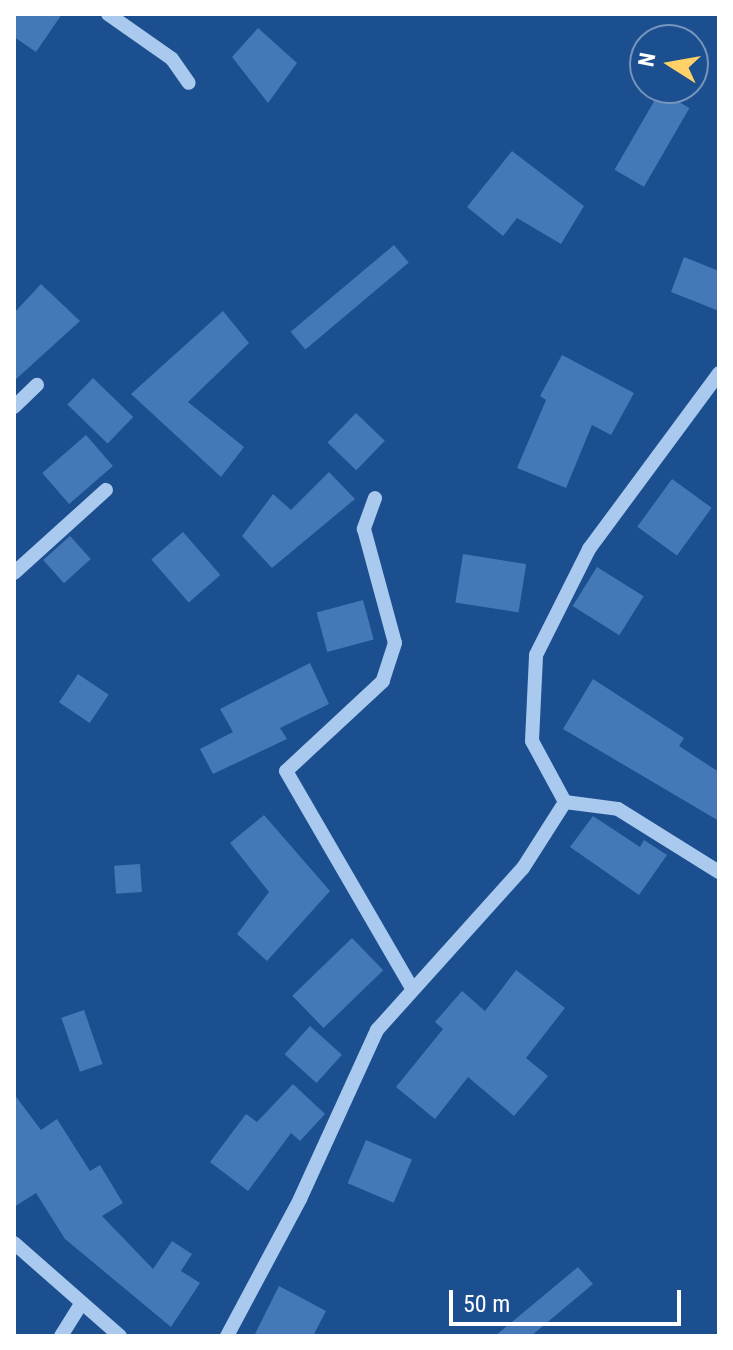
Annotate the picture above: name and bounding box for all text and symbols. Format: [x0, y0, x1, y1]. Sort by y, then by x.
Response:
north arrow [629, 24, 709, 104]
text: N [633, 51, 660, 69]
scale bar [453, 1274, 685, 1324]
text: 50 m [463, 1290, 510, 1318]

